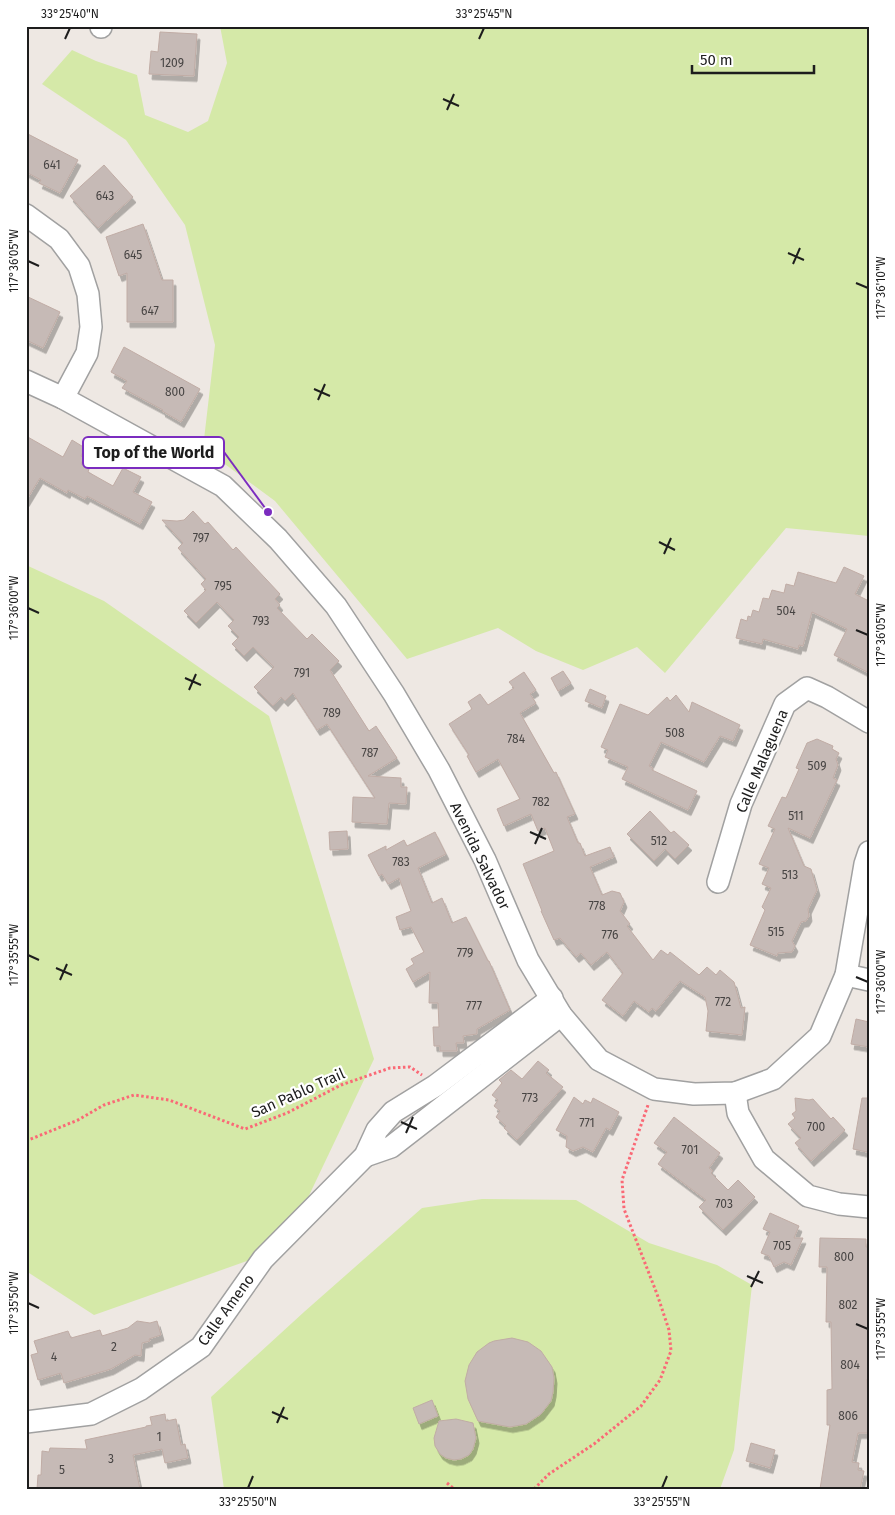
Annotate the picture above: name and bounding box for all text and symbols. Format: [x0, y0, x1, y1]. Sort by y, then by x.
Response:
text: 33°25'40"N [41, 7, 99, 21]
text: 33°25'45"N [456, 7, 512, 21]
scale bar [692, 42, 815, 74]
text: 50 m [700, 51, 733, 69]
house number: 1209 [160, 56, 184, 70]
house number: 641 [43, 158, 61, 172]
house number: 643 [96, 189, 114, 203]
text: 117°36'05"W [7, 229, 21, 293]
house number: 645 [124, 248, 142, 262]
text: 117°36'10"W [874, 256, 888, 320]
house number: 647 [141, 304, 159, 318]
house number: 800 [165, 385, 185, 399]
callout: Top of the World [83, 437, 224, 468]
text: Top of the World [94, 443, 214, 462]
house number: 797 [193, 531, 209, 545]
text: 117°36'00"W [7, 576, 21, 640]
house number: 795 [214, 579, 232, 593]
text: 117°36'05"W [874, 603, 888, 667]
house number: 504 [776, 604, 796, 618]
house number: 793 [252, 614, 270, 628]
house number: 791 [294, 666, 310, 680]
house number: 789 [323, 706, 341, 720]
street label: Calle Malaguena [732, 707, 792, 815]
house number: 508 [665, 726, 685, 740]
house number: 784 [507, 732, 526, 746]
house number: 787 [362, 746, 378, 760]
house number: 509 [808, 759, 826, 773]
house number: 782 [532, 795, 550, 809]
street label: Avenida Salvador [446, 799, 514, 913]
house number: 511 [788, 809, 804, 823]
house number: 512 [651, 834, 667, 848]
house number: 783 [392, 855, 410, 869]
house number: 513 [782, 868, 798, 882]
house number: 778 [588, 899, 606, 913]
text: 117°35'55"W [7, 924, 21, 986]
house number: 515 [768, 925, 784, 939]
house number: 776 [602, 928, 618, 942]
house number: 779 [457, 946, 473, 960]
text: 117°36'00"W [874, 950, 888, 1014]
house number: 772 [715, 995, 731, 1009]
house number: 777 [466, 999, 482, 1013]
street label: San Pablo Trail [248, 1064, 348, 1122]
house number: 773 [522, 1091, 538, 1105]
house number: 771 [579, 1116, 595, 1130]
house number: 700 [807, 1120, 826, 1134]
house number: 701 [682, 1143, 698, 1157]
house number: 703 [715, 1197, 733, 1211]
house number: 705 [773, 1239, 791, 1253]
house number: 800 [834, 1250, 854, 1264]
text: 117°35'50"W [7, 1271, 21, 1335]
street label: Calle Ameno [194, 1271, 258, 1349]
house number: 802 [838, 1298, 858, 1312]
text: 117°35'55"W [874, 1298, 888, 1360]
house number: 2 [111, 1340, 117, 1354]
house number: 4 [51, 1350, 58, 1364]
house number: 804 [840, 1358, 860, 1372]
house number: 806 [838, 1409, 858, 1423]
house number: 1 [156, 1430, 162, 1444]
house number: 3 [108, 1452, 114, 1466]
house number: 5 [59, 1463, 65, 1477]
text: 33°25'50"N [219, 1495, 277, 1509]
text: 33°25'55"N [633, 1495, 691, 1509]

